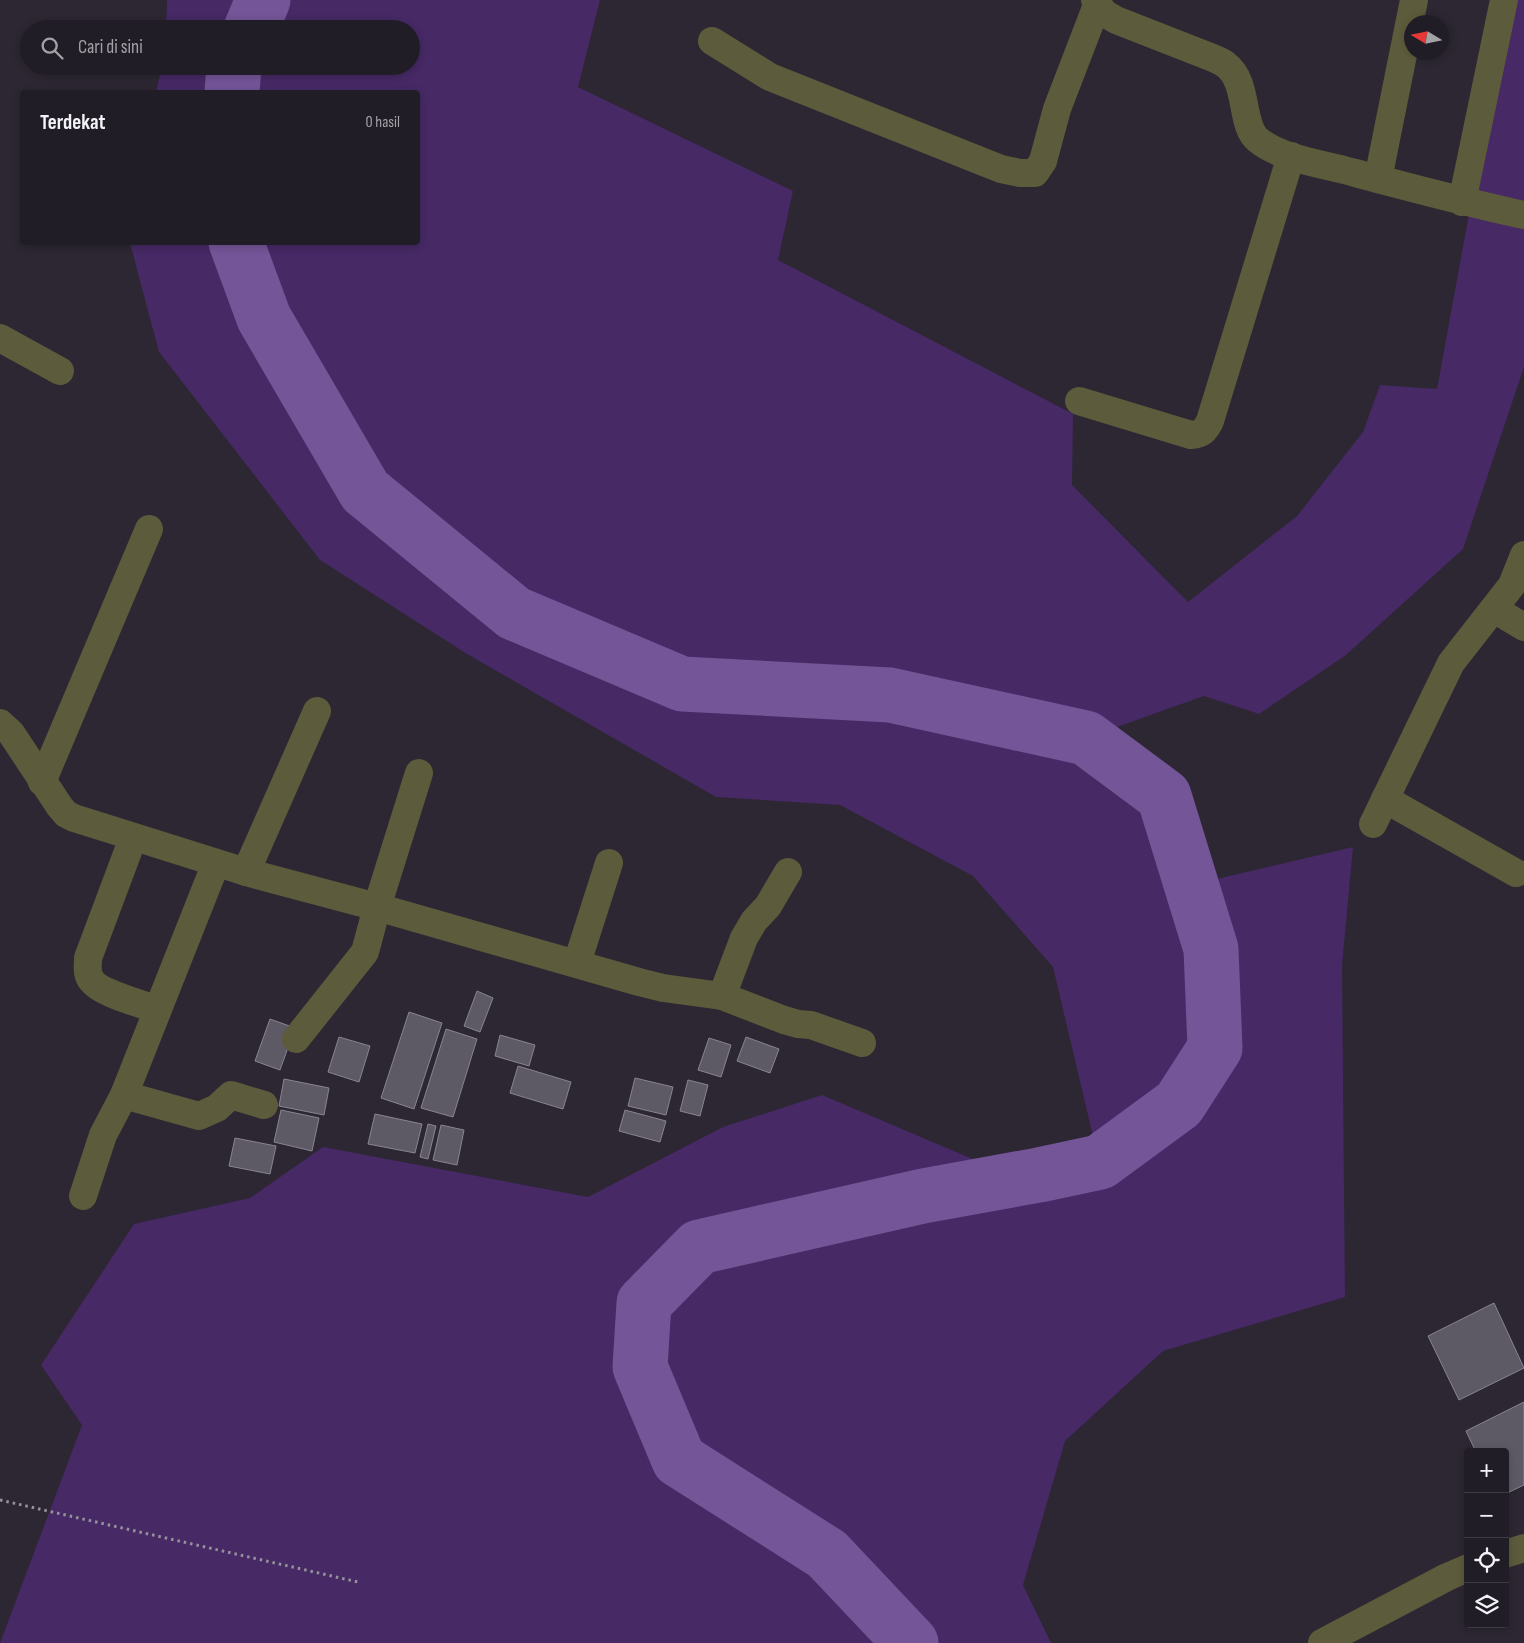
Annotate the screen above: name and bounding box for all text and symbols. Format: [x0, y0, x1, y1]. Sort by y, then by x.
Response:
north arrow [1404, 15, 1449, 60]
search box [20, 20, 420, 75]
icon: search [38, 34, 66, 62]
text: Cari di sini [78, 36, 143, 59]
text: Terdekat [40, 110, 106, 135]
text: 0 hasil [366, 113, 400, 132]
map controls [1464, 1448, 1509, 1628]
button: + [1464, 1448, 1509, 1493]
button: − [1464, 1493, 1509, 1538]
button: locate [1464, 1538, 1509, 1583]
button: layers [1464, 1583, 1509, 1628]

